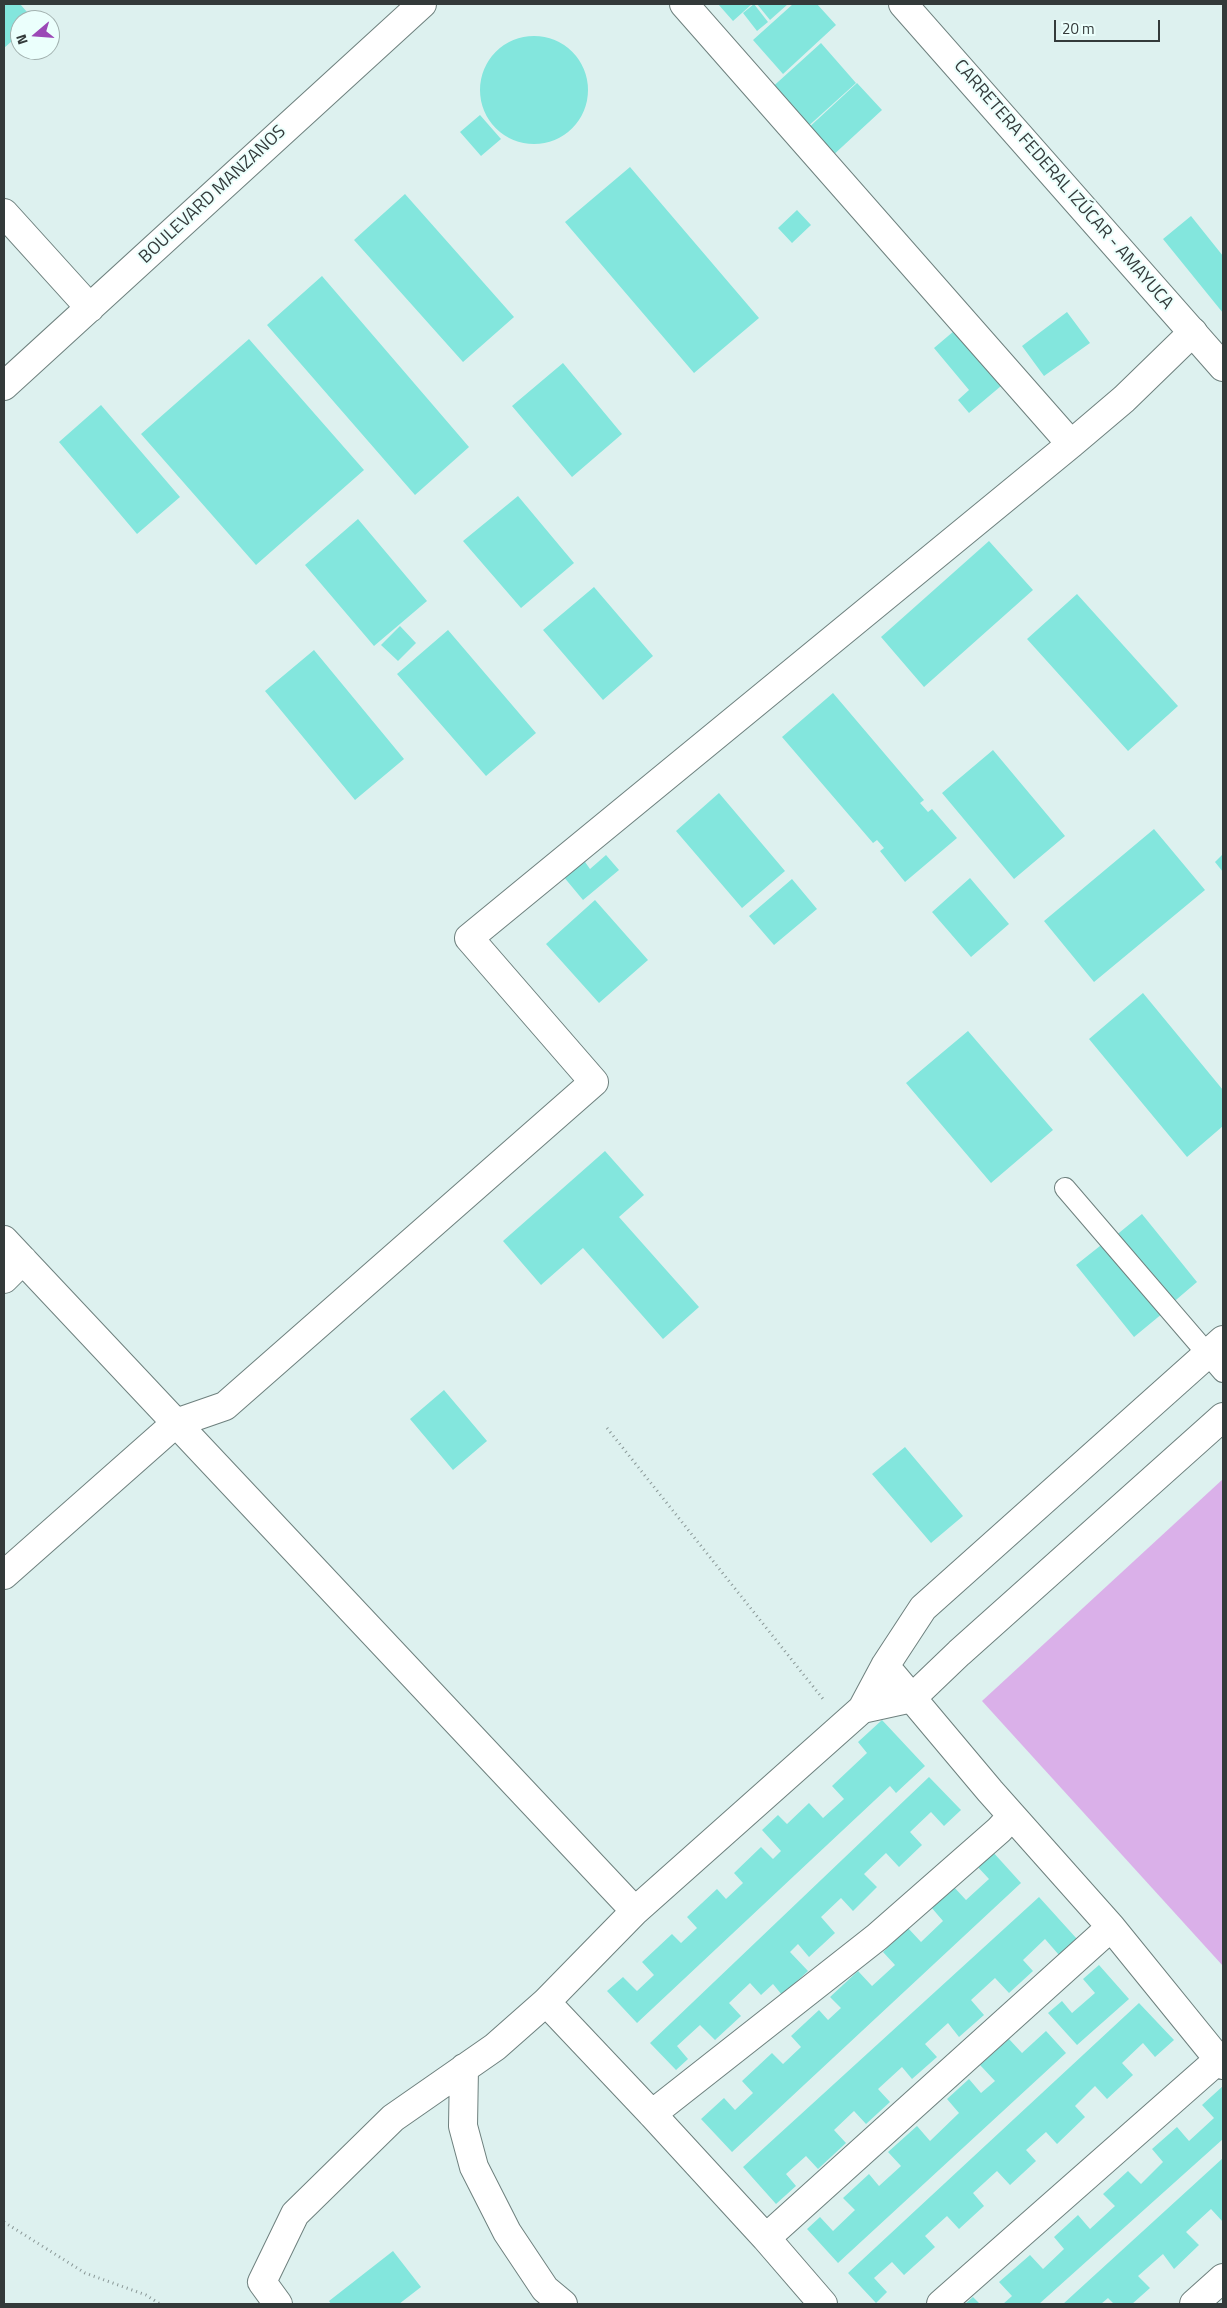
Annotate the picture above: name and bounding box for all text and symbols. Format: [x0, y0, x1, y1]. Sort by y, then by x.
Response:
north arrow [10, 10, 60, 60]
scale bar [1057, 10, 1163, 42]
text: 20 m [1062, 17, 1095, 40]
text: N [10, 32, 33, 47]
street label: CARRETERA FEDERAL IZÚCAR - AMAYUCA [949, 56, 1177, 314]
street label: BOULEVARD MANZANOS [135, 121, 291, 269]

